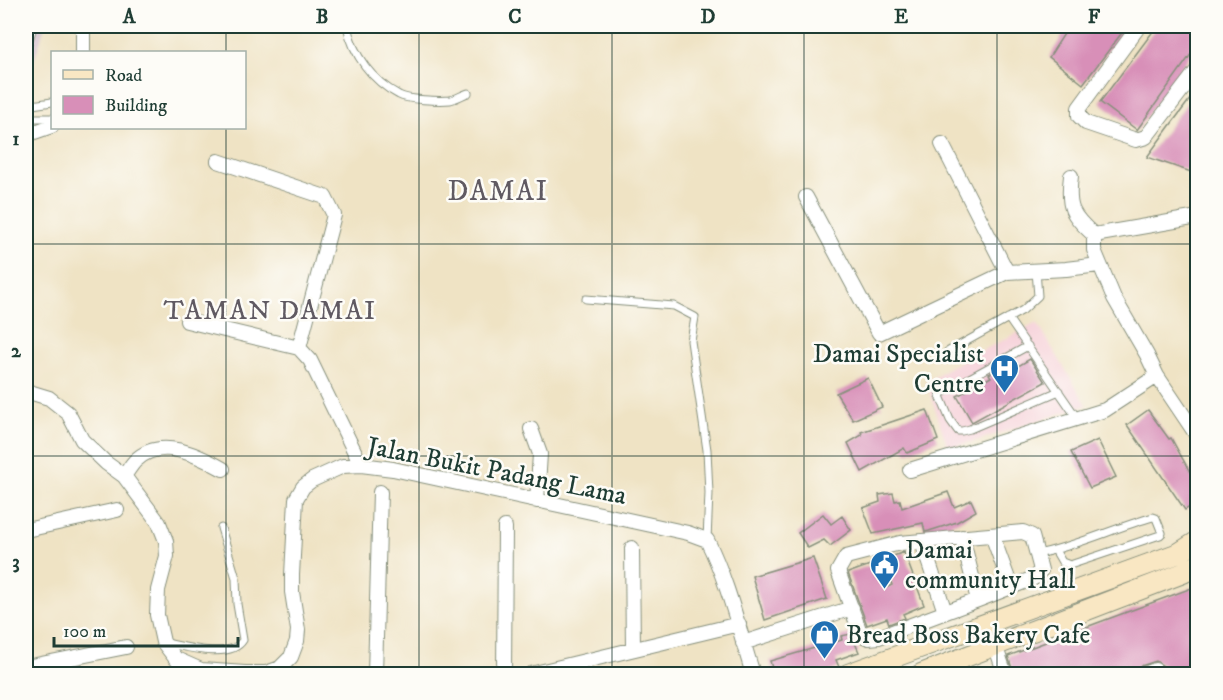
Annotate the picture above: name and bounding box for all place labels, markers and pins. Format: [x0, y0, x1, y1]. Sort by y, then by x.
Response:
place label: Damai Specialist Centre [813, 338, 984, 401]
hospital icon: Damai Specialist Centre [989, 352, 1021, 394]
place label: Damai community Hall [905, 534, 1075, 597]
public building icon: Damai community Hall [868, 548, 900, 590]
shop icon: Bread Boss Bakery Cafe [809, 618, 841, 660]
place label: Bread Boss Bakery Cafe [846, 619, 1090, 652]

